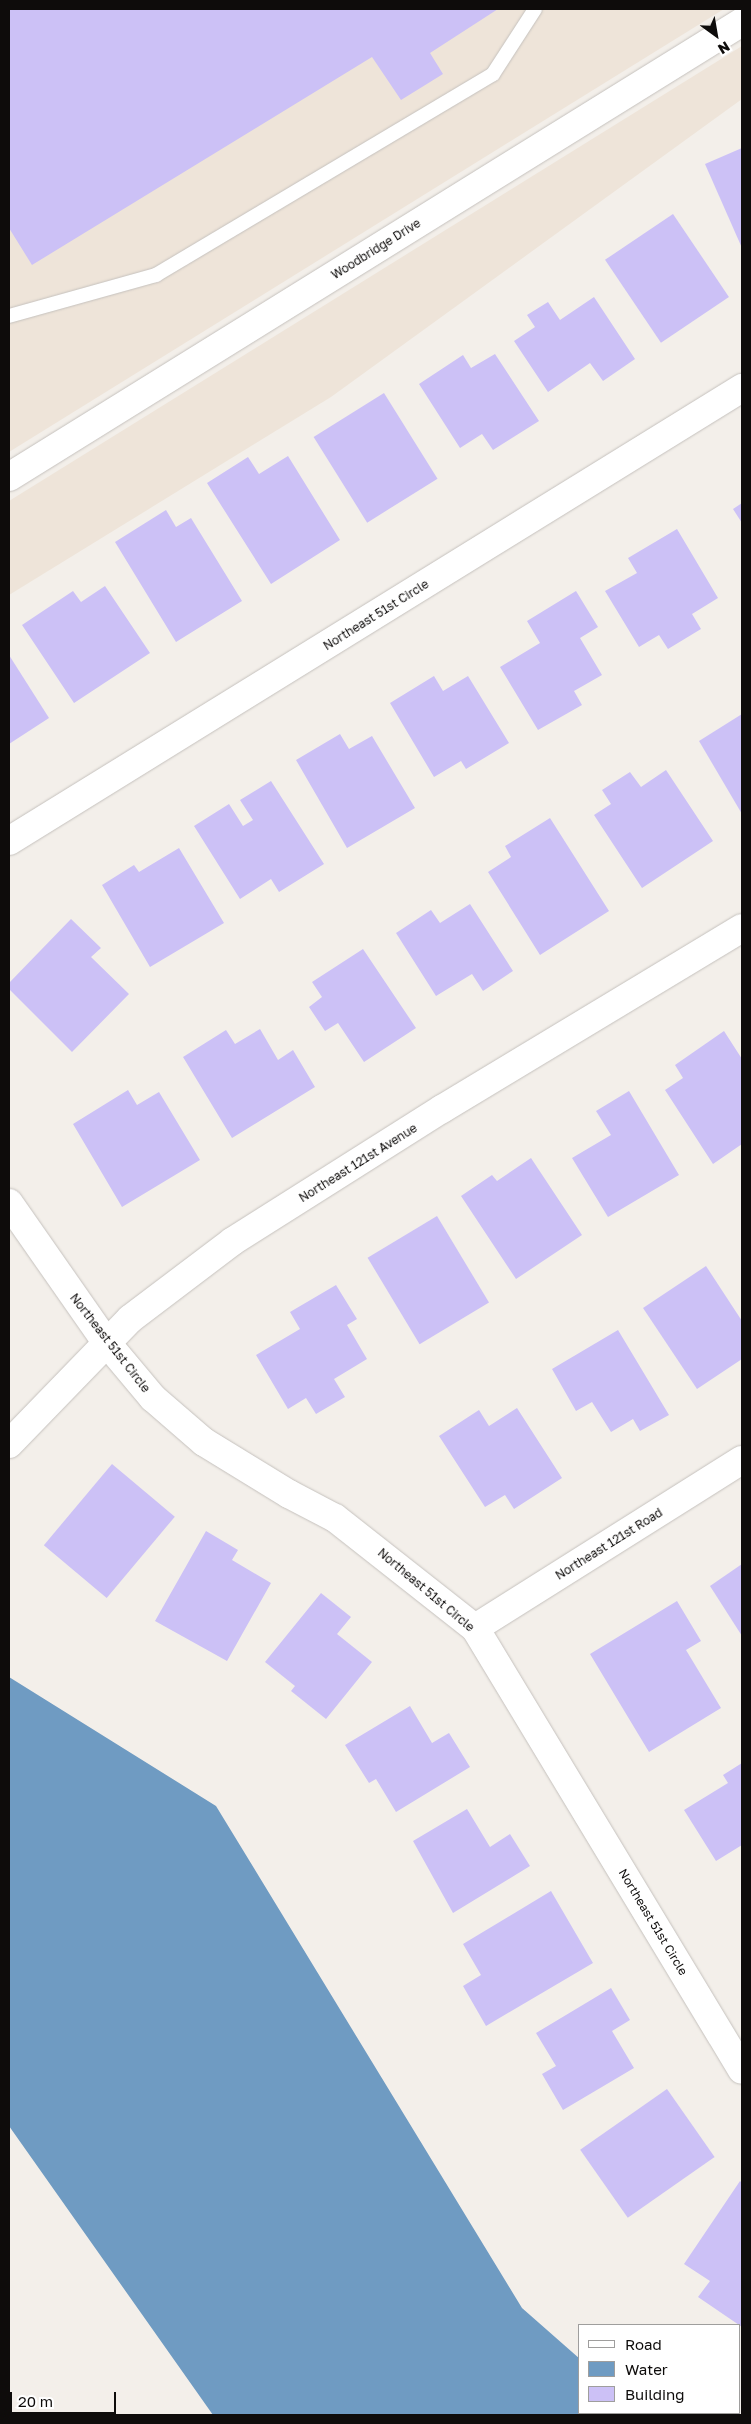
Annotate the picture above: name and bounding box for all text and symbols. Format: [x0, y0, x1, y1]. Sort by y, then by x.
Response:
north arrow [691, 10, 741, 60]
text: N [715, 38, 733, 58]
street label: Woodbridge Drive [329, 216, 423, 282]
street label: Northeast 51st Circle [321, 577, 431, 653]
street label: Northeast 121st Avenue [296, 1121, 420, 1205]
street label: Northeast 51st Circle [67, 1291, 153, 1395]
street label: Northeast 121st Road [553, 1505, 665, 1583]
street label: Northeast 51st Circle [375, 1545, 477, 1635]
street label: Northeast 51st Circle [616, 1866, 690, 1978]
legend [578, 2324, 741, 2414]
text: Road [625, 2335, 662, 2353]
text: Water [625, 2360, 668, 2378]
scale bar [12, 2382, 119, 2414]
text: Building [625, 2385, 685, 2403]
text: 20 m [18, 2392, 53, 2410]

